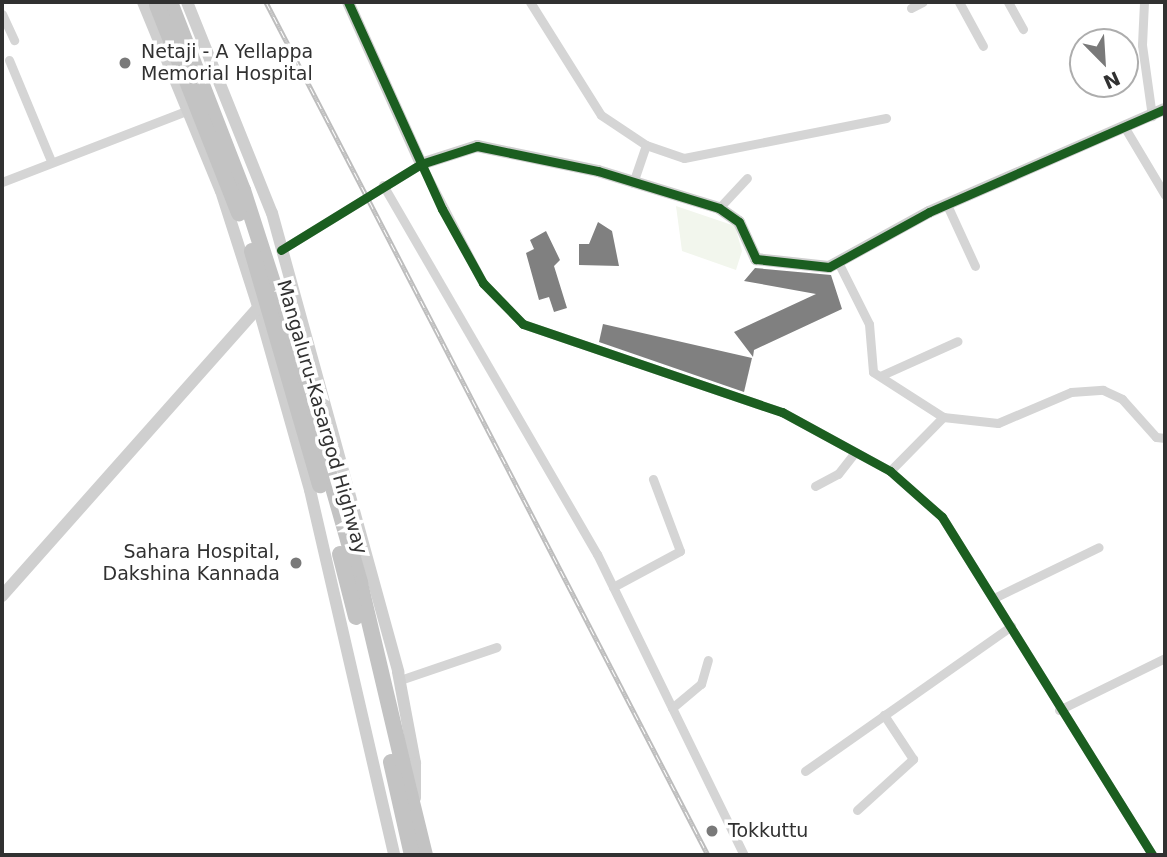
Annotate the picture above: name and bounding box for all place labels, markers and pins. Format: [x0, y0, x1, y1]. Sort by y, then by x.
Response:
place label: Netaji - A Yellappa Memorial Hospital [141, 41, 313, 85]
marker: Netaji - A Yellappa Memorial Hospital [115, 53, 135, 73]
place label: Sahara Hospital, Dakshina Kannada [103, 541, 280, 585]
marker: Sahara Hospital, Dakshina Kannada [286, 553, 306, 573]
place label: Tokkuttu [728, 820, 808, 842]
marker: Tokkuttu [702, 821, 722, 841]

